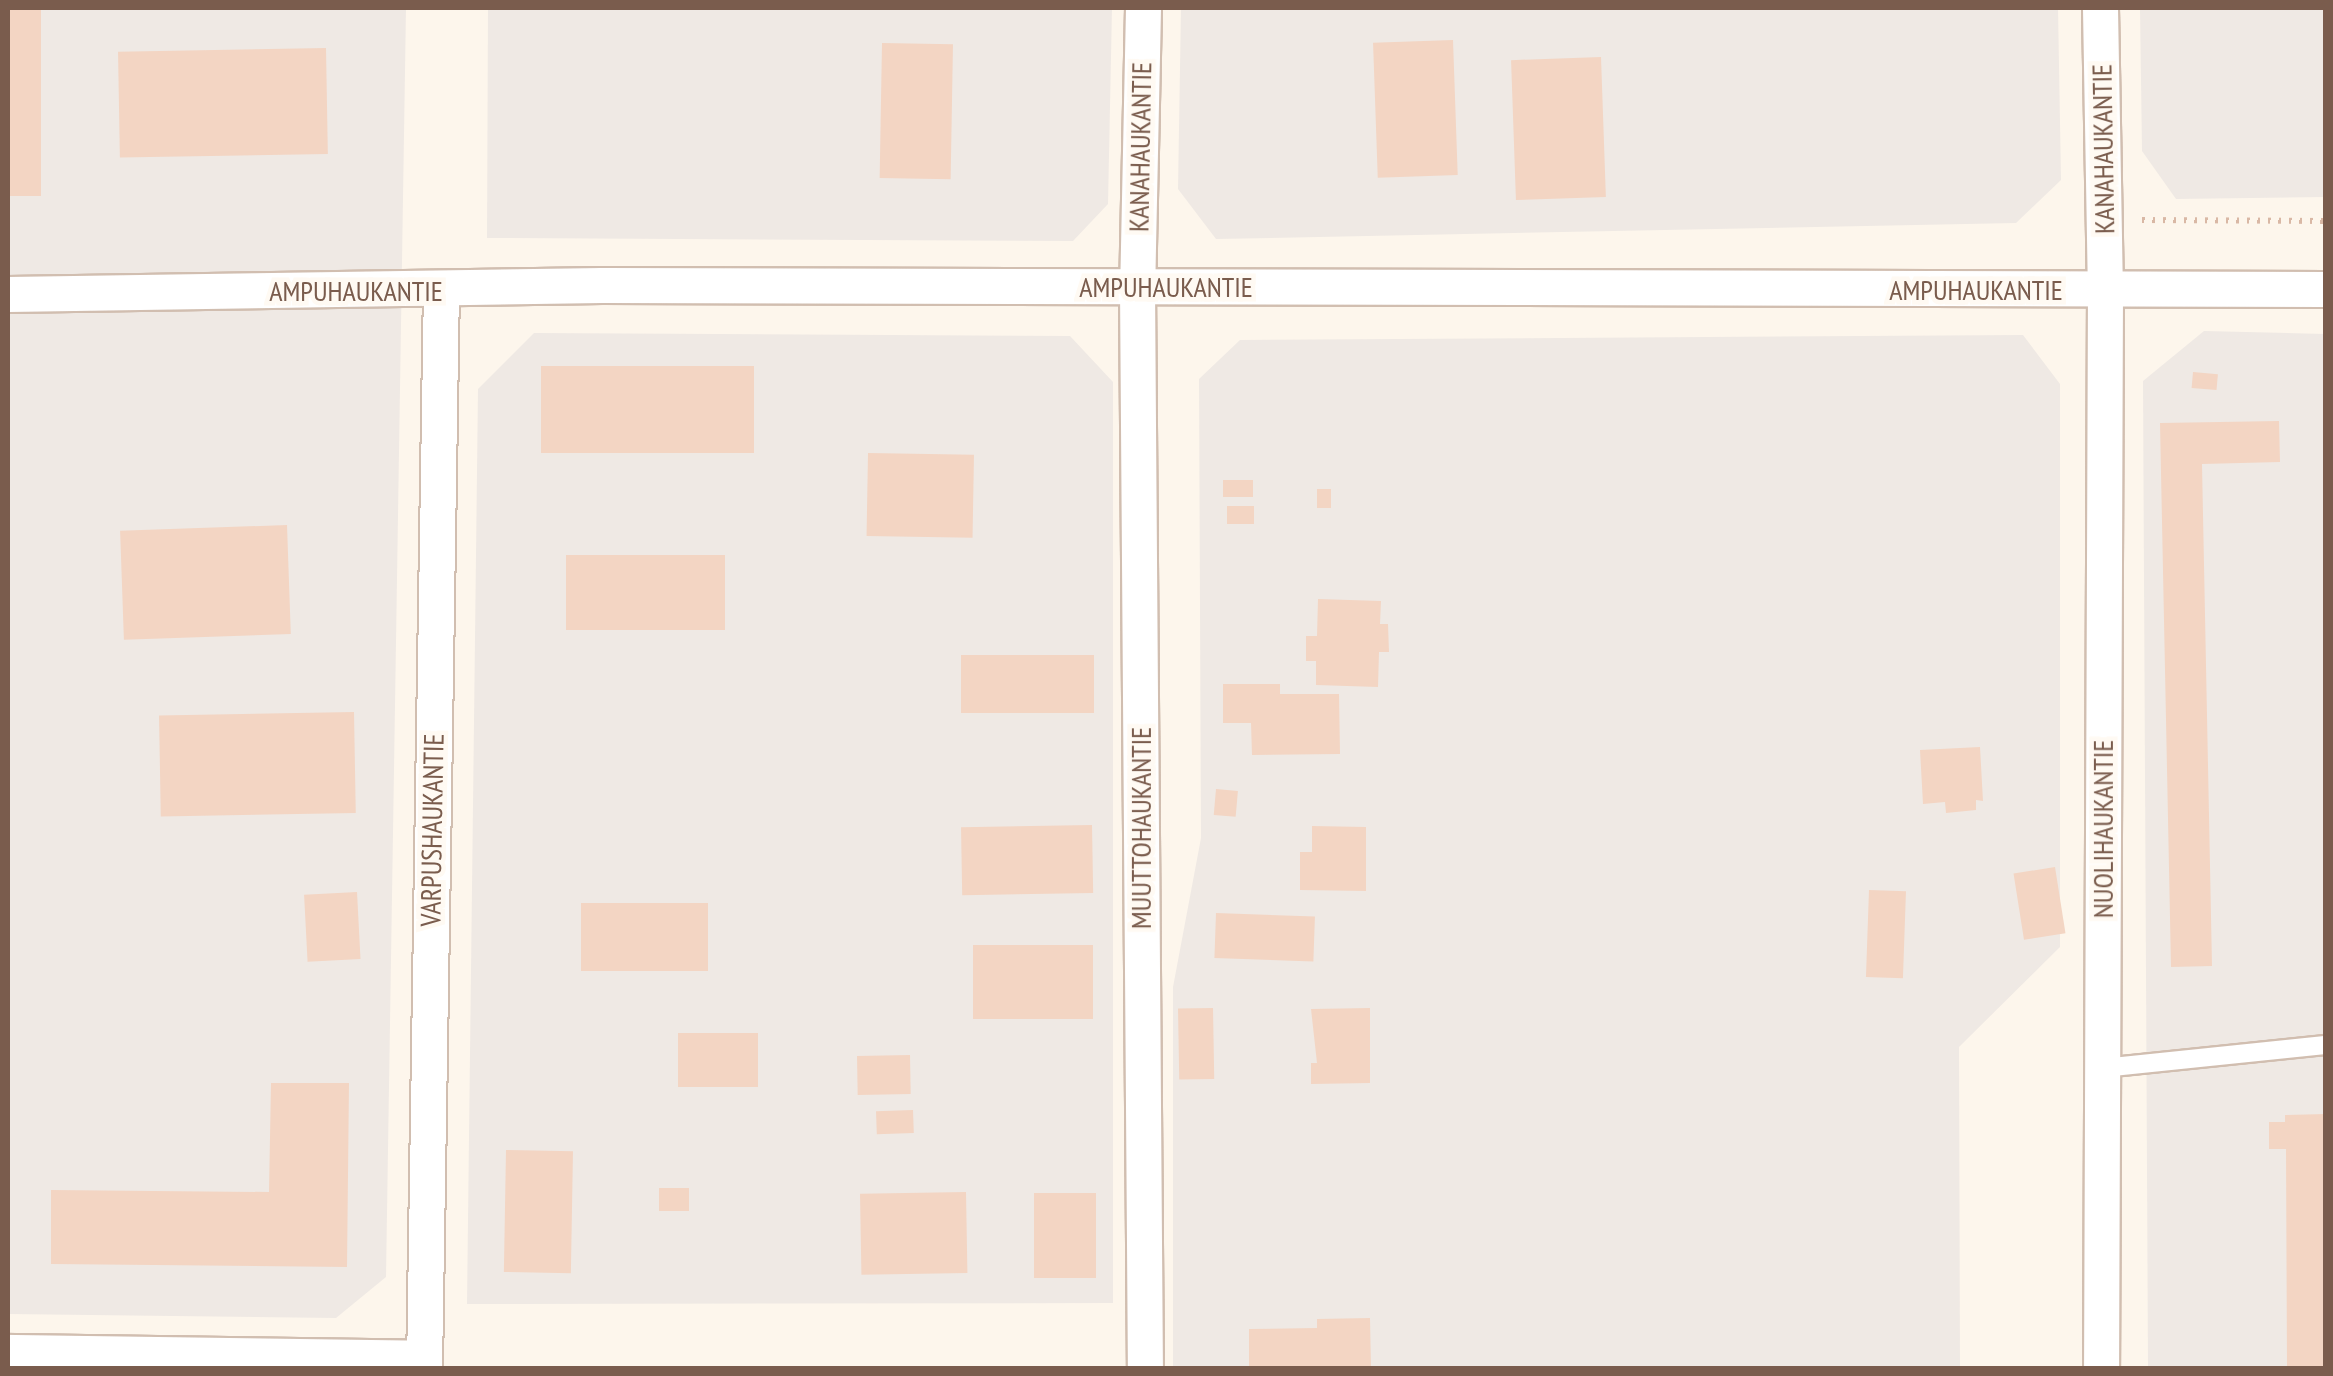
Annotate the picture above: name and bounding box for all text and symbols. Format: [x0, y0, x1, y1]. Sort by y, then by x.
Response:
street label: KANAHAUKANTIE [1122, 62, 1158, 232]
street label: KANAHAUKANTIE [2085, 64, 2121, 234]
street label: AMPUHAUKANTIE [1079, 270, 1253, 304]
street label: AMPUHAUKANTIE [1889, 273, 2063, 307]
street label: AMPUHAUKANTIE [269, 274, 443, 308]
street label: MUUTTOHAUKANTIE [1124, 727, 1158, 929]
street label: VARPUSHAUKANTIE [414, 733, 450, 927]
street label: NUOLIHAUKANTIE [2086, 740, 2120, 918]

